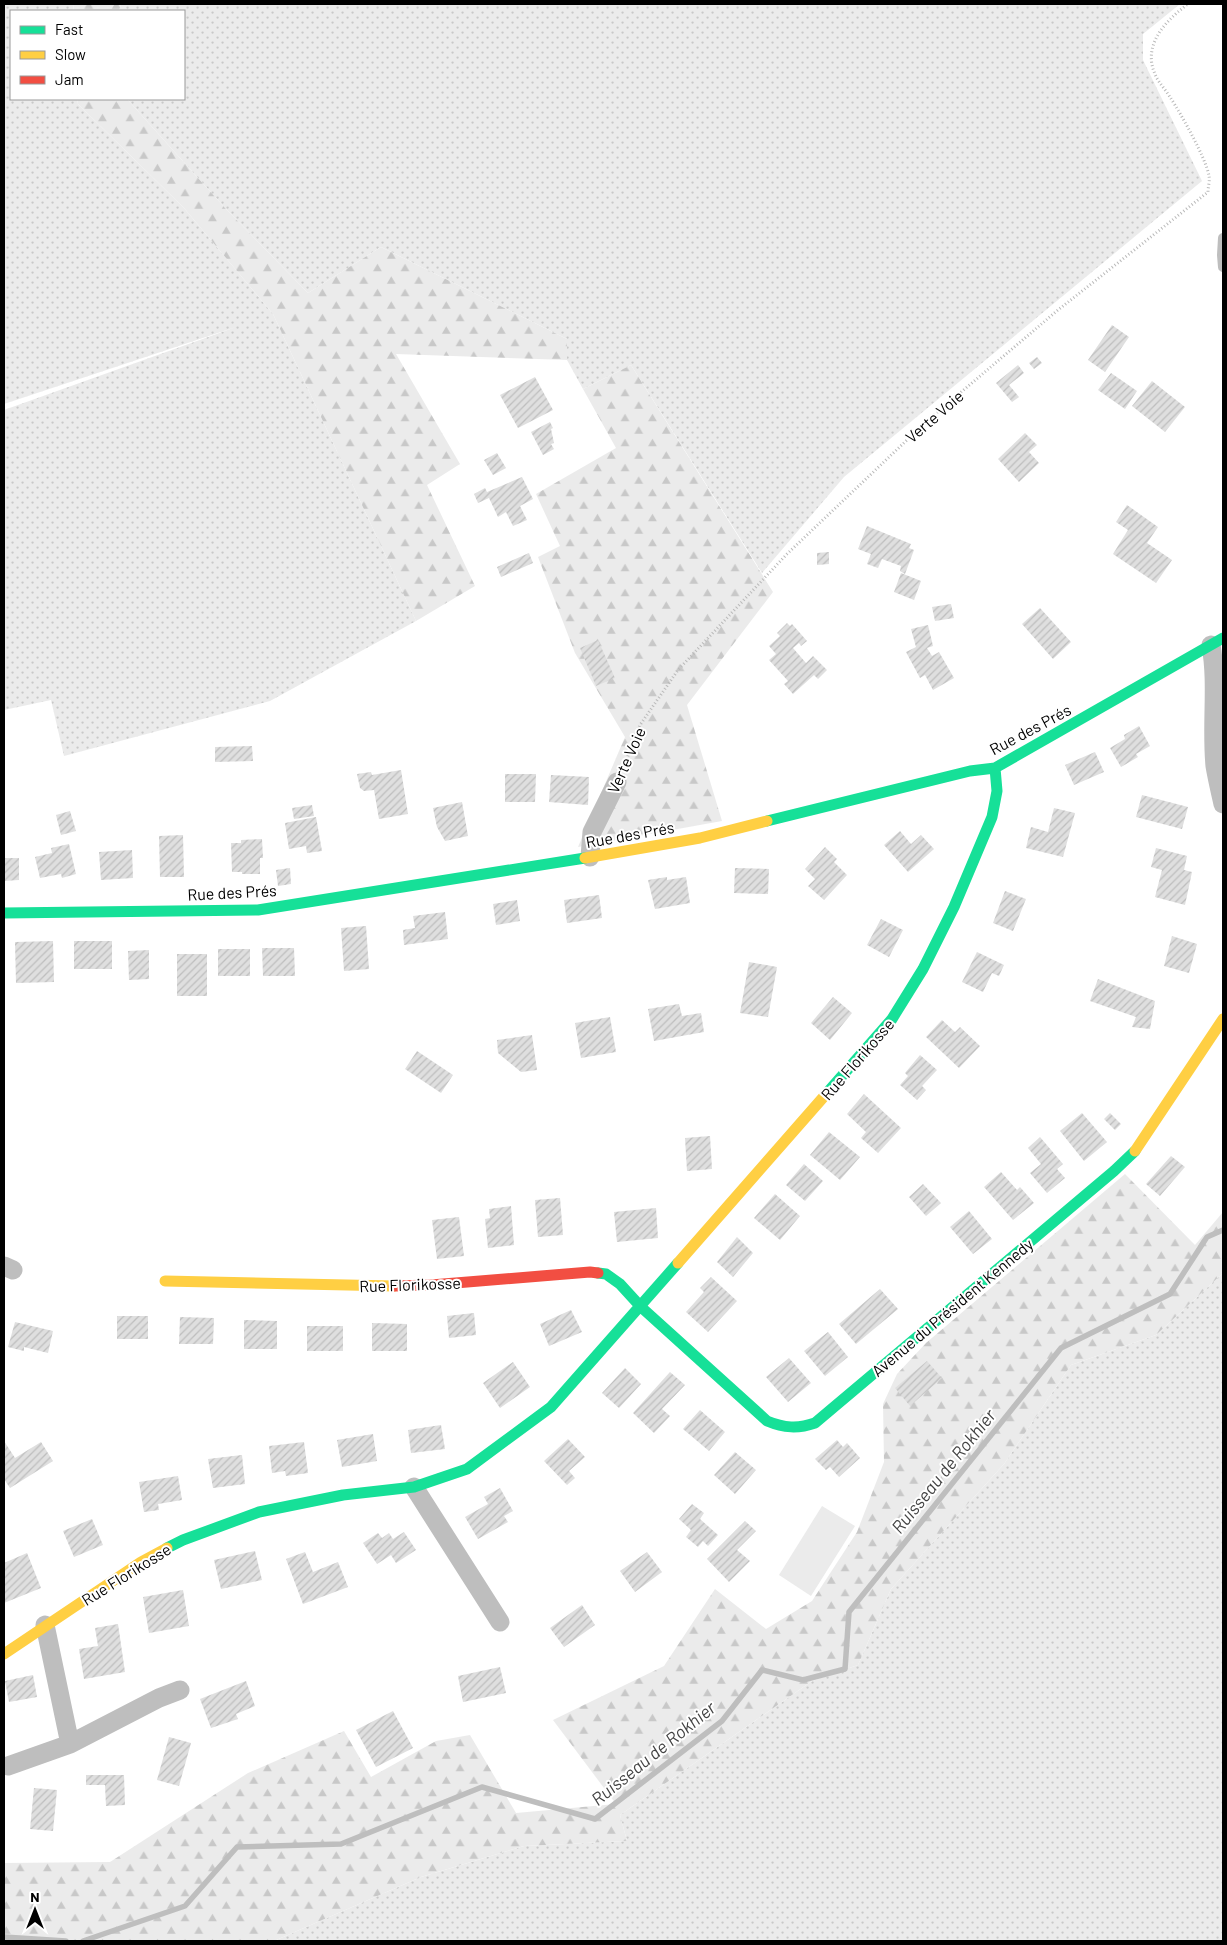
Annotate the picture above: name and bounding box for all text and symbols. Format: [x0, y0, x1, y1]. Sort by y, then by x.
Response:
legend [10, 10, 185, 100]
text: Fast [55, 20, 83, 38]
text: Slow [55, 45, 86, 63]
text: Jam [55, 70, 84, 88]
street label: Verte Voie [901, 386, 967, 446]
street label: Rue des Prés [986, 700, 1074, 758]
street label: Verte Voie [603, 724, 649, 796]
street label: Rue des Prés [584, 817, 676, 851]
street label: Rue des Prés [187, 880, 277, 904]
street label: Rue Florikosse [816, 1014, 898, 1104]
street label: Avenue du Président Kennedy [867, 1234, 1037, 1380]
street label: Rue Florikosse [359, 1273, 461, 1295]
water label: Ruisseau de Rokhier [886, 1404, 1000, 1538]
street label: Rue Florikosse [78, 1539, 174, 1609]
water label: Ruisseau de Rokhier [586, 1696, 720, 1810]
north arrow [10, 1885, 60, 1935]
text: N [30, 1888, 40, 1905]

